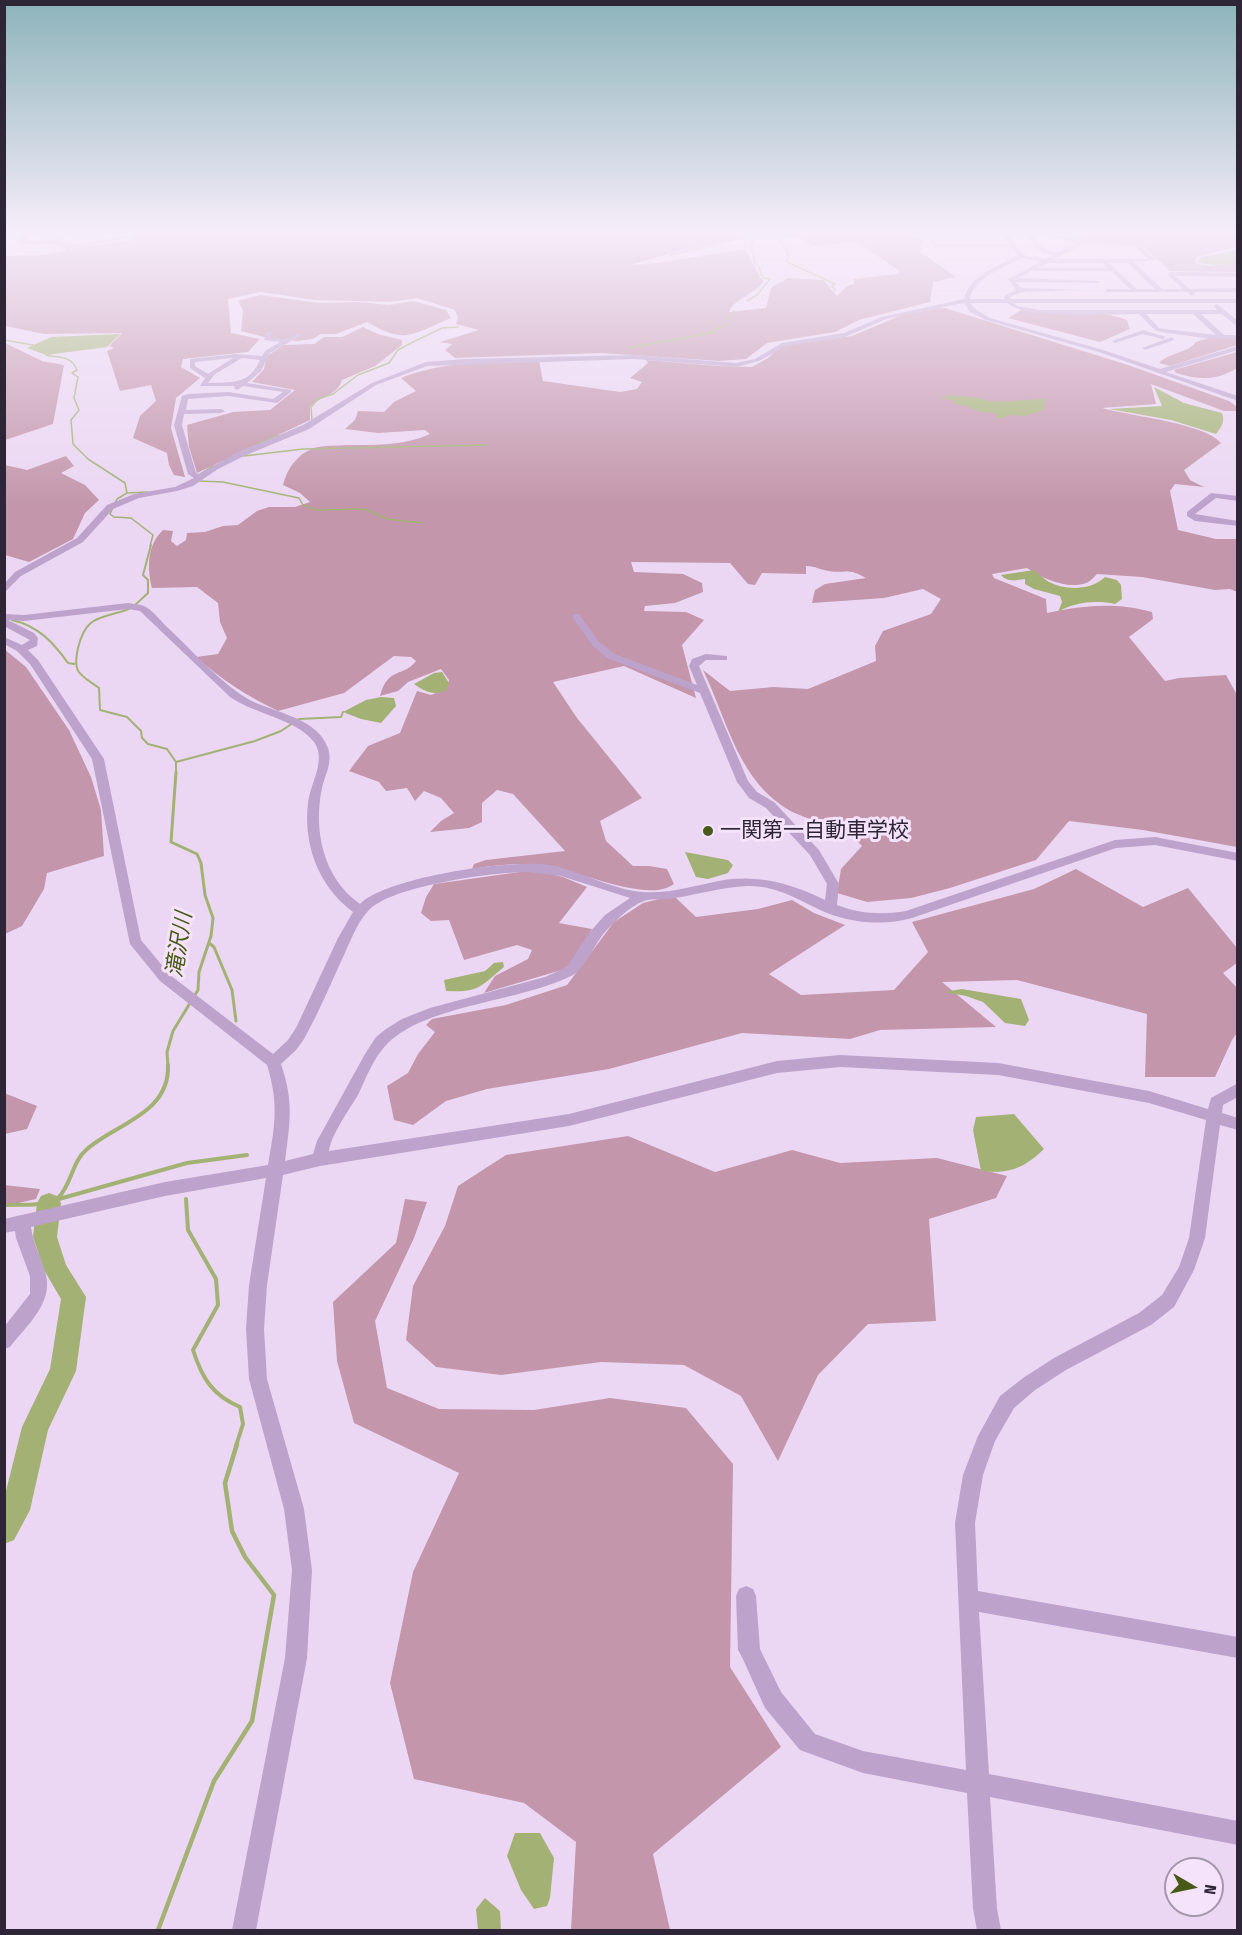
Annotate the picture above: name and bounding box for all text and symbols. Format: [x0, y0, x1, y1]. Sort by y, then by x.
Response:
place label: 一関第一自動車学校 [720, 818, 909, 844]
marker: 一関第一自動車学校 [701, 824, 715, 838]
water label: 滝沢川 [162, 910, 198, 980]
north arrow [1164, 1857, 1224, 1917]
text: N [1200, 1883, 1220, 1896]

